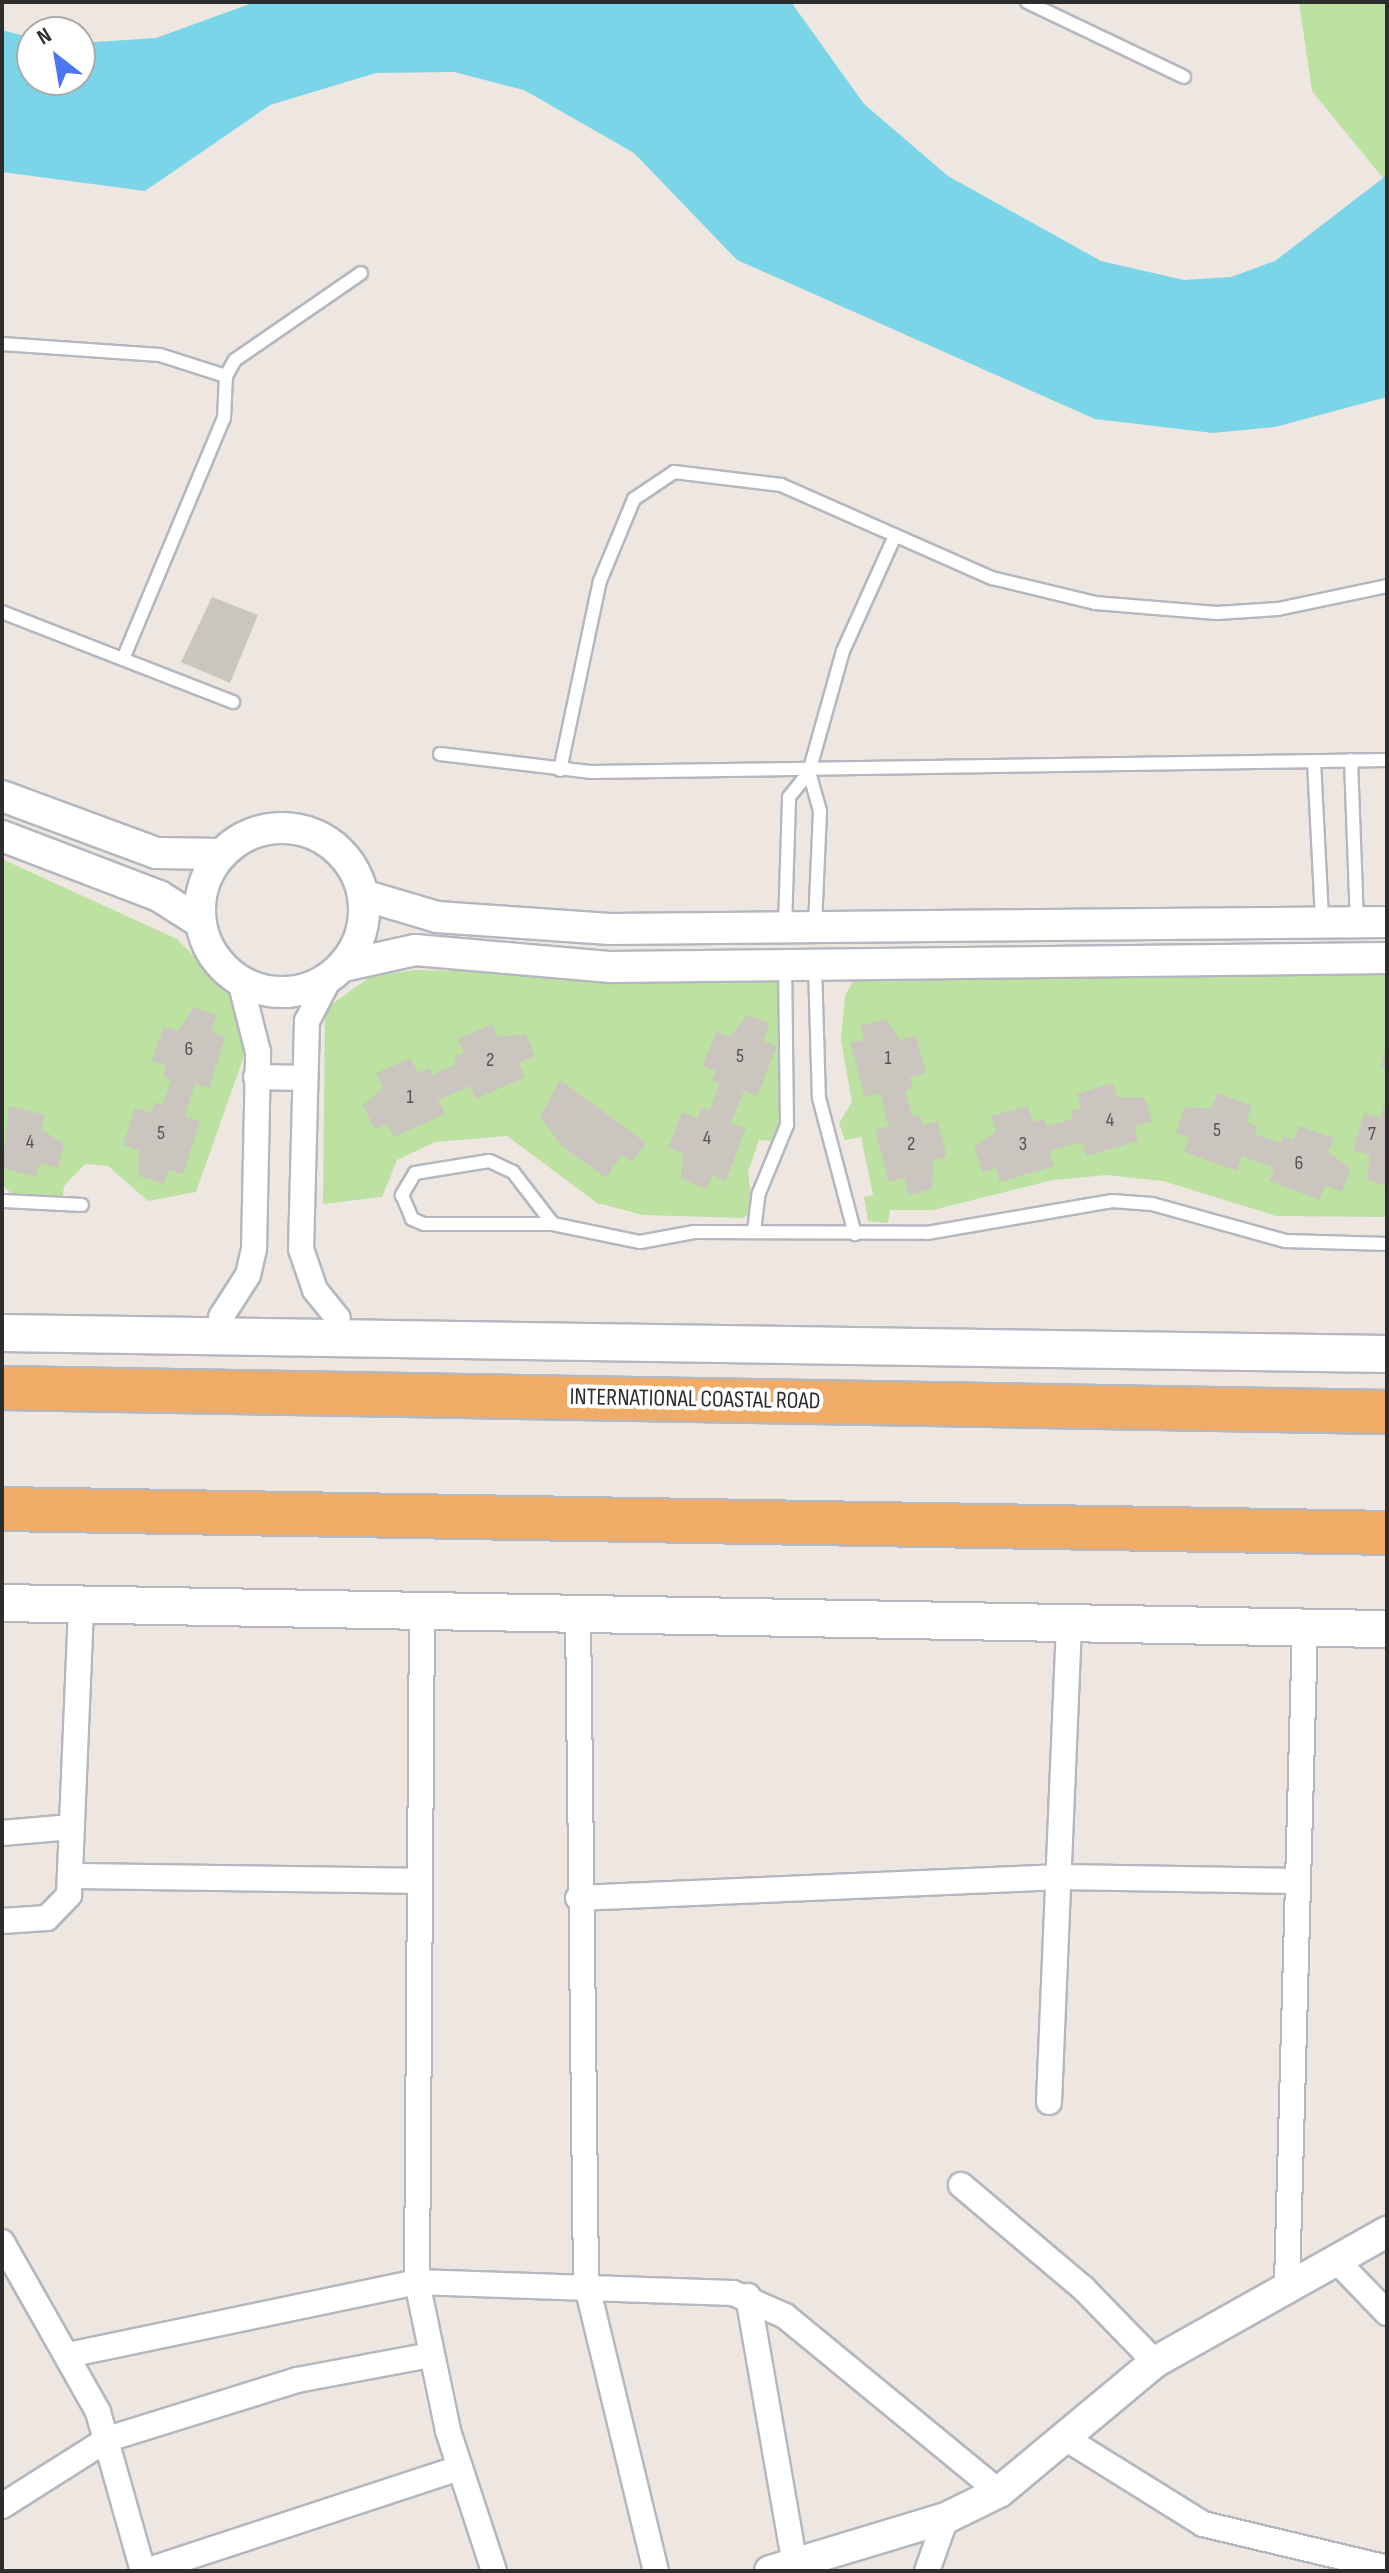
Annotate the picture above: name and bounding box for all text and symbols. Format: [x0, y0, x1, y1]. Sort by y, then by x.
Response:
north arrow [16, 16, 96, 96]
text: N [32, 22, 56, 51]
house number: 6 [185, 1037, 193, 1061]
house number: 5 [736, 1044, 744, 1068]
house number: 1 [885, 1046, 891, 1070]
house number: 2 [486, 1048, 494, 1072]
house number: 1 [407, 1085, 413, 1109]
house number: 4 [1106, 1108, 1114, 1132]
house number: 5 [1213, 1118, 1221, 1142]
house number: 5 [157, 1121, 165, 1145]
house number: 7 [1368, 1122, 1376, 1146]
house number: 4 [703, 1126, 711, 1150]
house number: 4 [26, 1130, 34, 1154]
house number: 2 [907, 1132, 915, 1156]
house number: 3 [1019, 1132, 1027, 1156]
house number: 6 [1295, 1151, 1303, 1175]
street label: INTERNATIONAL COASTAL ROAD [569, 1382, 821, 1416]

